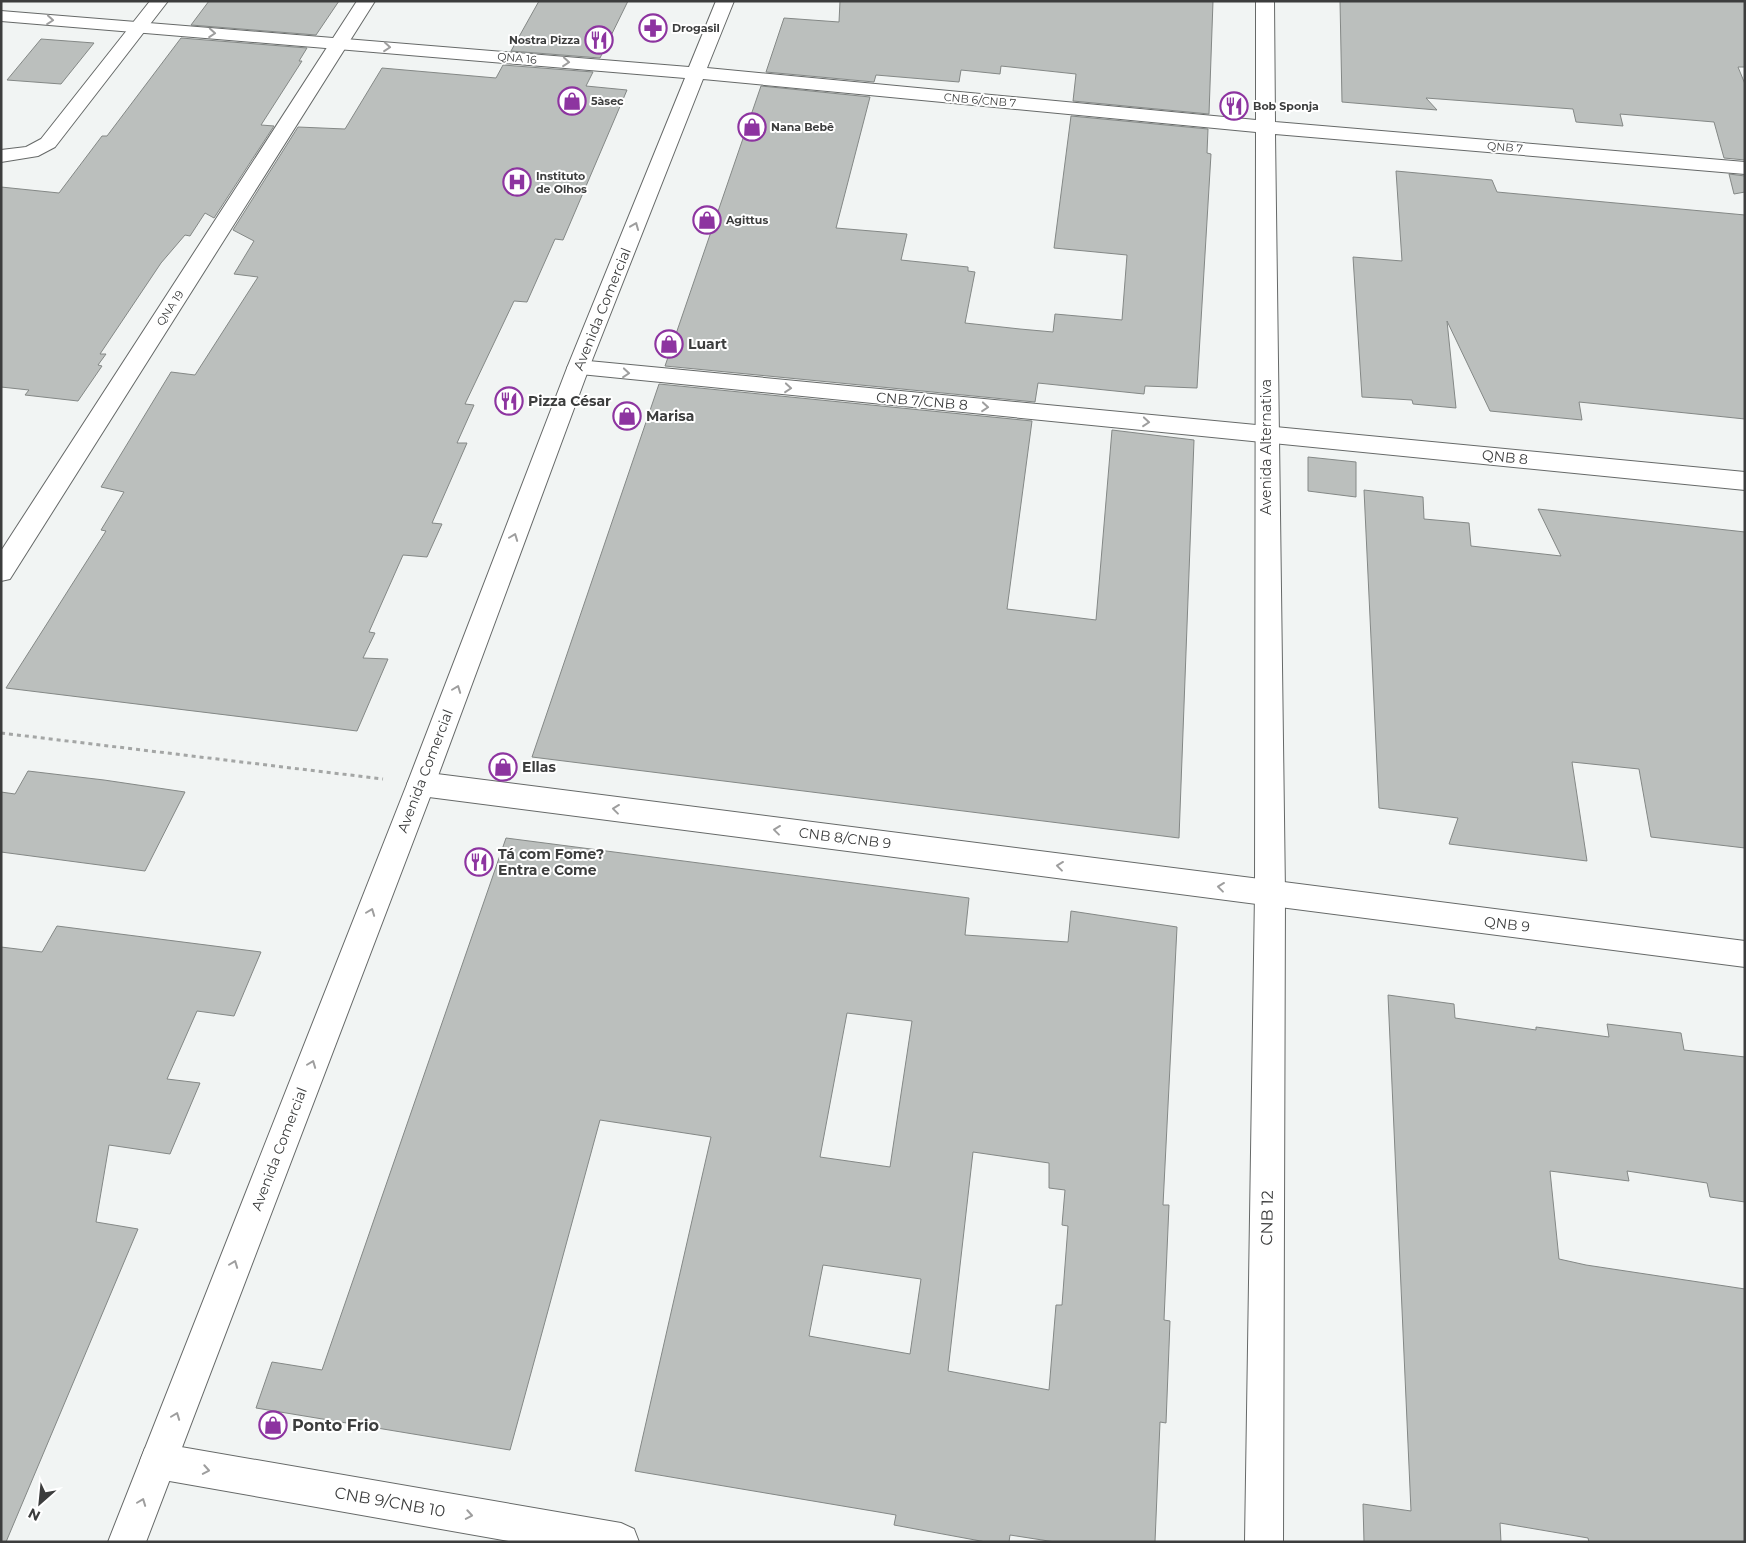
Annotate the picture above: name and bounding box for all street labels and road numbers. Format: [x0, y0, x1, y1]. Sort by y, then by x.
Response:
street label: QNA 16 [497, 49, 538, 67]
street label: CNB 6/CNB 7 [943, 90, 1017, 110]
street label: QNB 7 [1487, 138, 1523, 156]
street label: Avenida Comercial [569, 245, 635, 373]
street label: QNA 19 [153, 287, 187, 328]
street label: Avenida Alternativa [1257, 379, 1275, 515]
street label: CNB 7/CNB 8 [875, 388, 969, 414]
street label: QNB 8 [1481, 446, 1529, 468]
street label: Avenida Comercial [393, 707, 457, 835]
street label: CNB 8/CNB 9 [798, 823, 892, 853]
street label: QNB 9 [1483, 912, 1531, 936]
street label: Avenida Comercial [247, 1085, 311, 1213]
street label: CNB 12 [1257, 1190, 1277, 1246]
street label: CNB 9/CNB 10 [333, 1483, 447, 1521]

